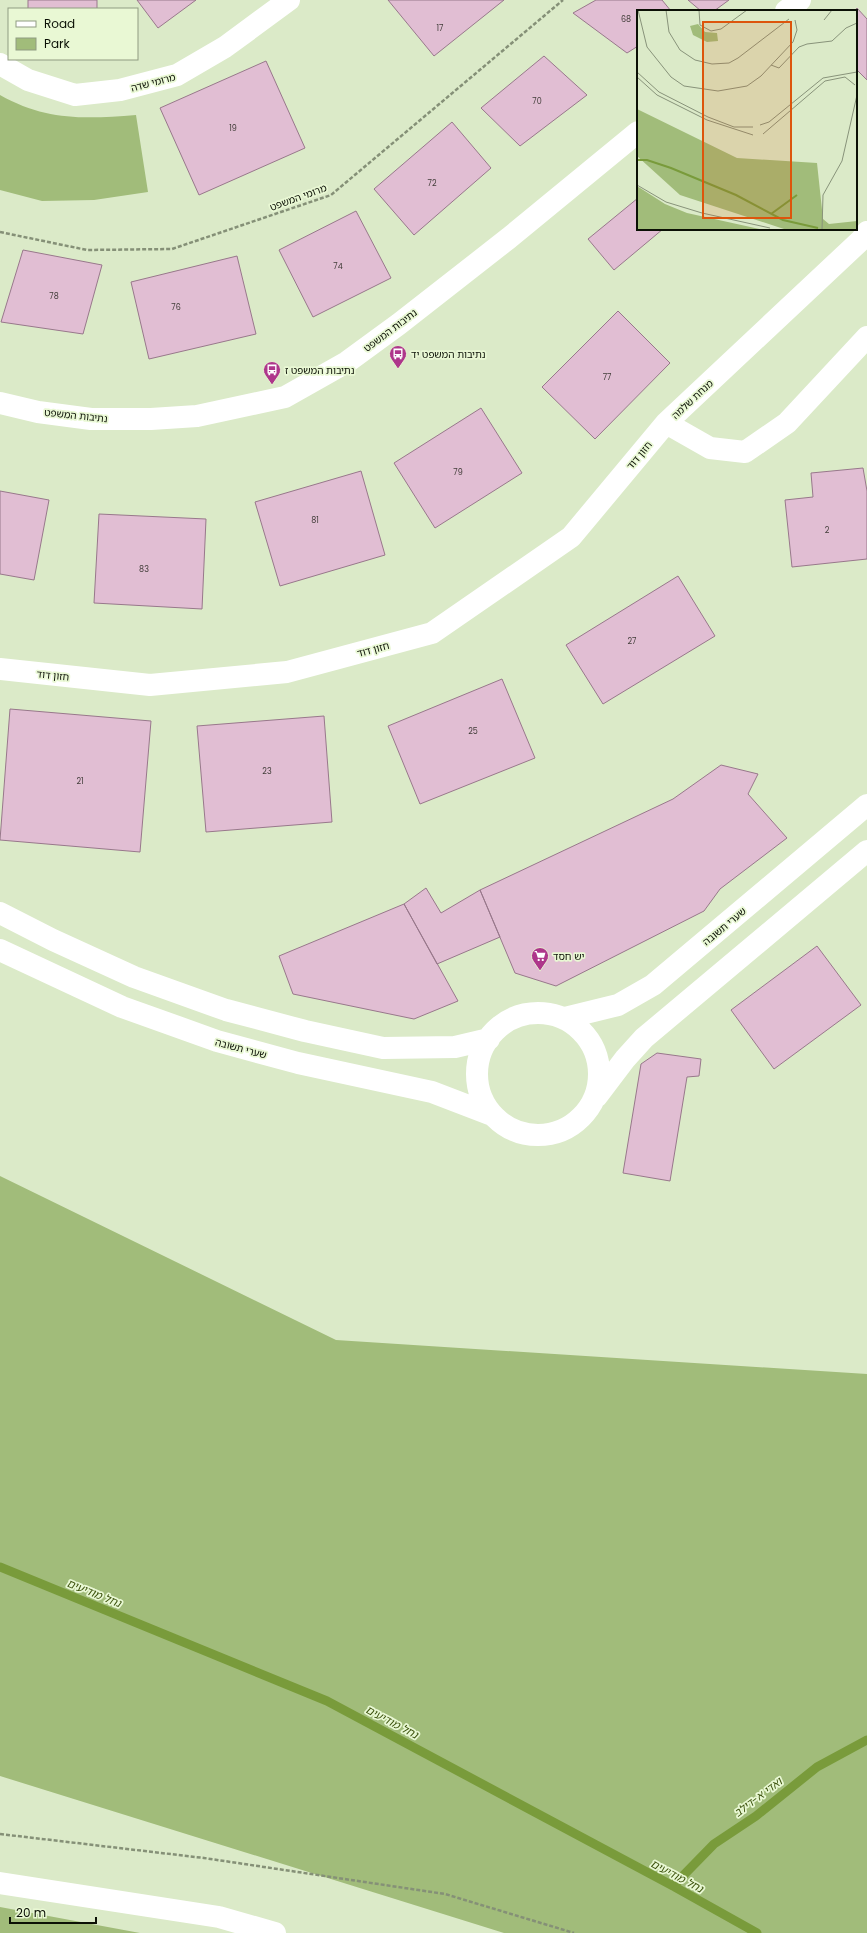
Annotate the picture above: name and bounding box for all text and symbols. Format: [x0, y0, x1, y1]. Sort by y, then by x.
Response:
legend [8, 8, 138, 60]
inset map [637, 10, 857, 230]
house number: 68 [621, 14, 631, 25]
text: Road [44, 15, 75, 32]
house number: 17 [437, 23, 444, 34]
text: Park [44, 35, 71, 52]
street label: מרומי שדה [129, 69, 178, 96]
house number: 70 [532, 96, 542, 107]
house number: 19 [229, 123, 237, 134]
house number: 72 [428, 178, 437, 189]
street label: מרומי המשפט [268, 180, 329, 215]
house number: 74 [333, 261, 343, 272]
house number: 78 [49, 291, 59, 302]
house number: 76 [171, 302, 181, 313]
street label: נתיבות המשפט [360, 305, 420, 356]
bus stop icon: נתיבות המשפט יד [388, 344, 408, 369]
place label: נתיבות המשפט יד [411, 347, 486, 362]
bus stop icon: נתיבות המשפט ז [262, 360, 282, 385]
place label: נתיבות המשפט ז [285, 363, 355, 378]
house number: 77 [603, 372, 612, 383]
street label: מנחת שלמה [668, 376, 717, 423]
street label: נתיבות המשפט [44, 405, 109, 426]
street label: חזון דוד [623, 438, 656, 473]
house number: 79 [453, 467, 463, 478]
house number: 81 [311, 515, 319, 526]
house number: 2 [825, 525, 830, 536]
house number: 83 [139, 564, 149, 575]
house number: 27 [628, 636, 637, 647]
street label: חזון דוד [355, 638, 391, 661]
street label: חזון דוד [36, 666, 70, 685]
house number: 25 [468, 726, 478, 737]
house number: 23 [262, 766, 272, 777]
house number: 21 [76, 776, 84, 787]
street label: שערי תשובה [699, 904, 749, 949]
supermarket icon: יש חסד [530, 946, 550, 971]
place label: יש חסד [553, 949, 584, 964]
street label: שערי תשובה [213, 1034, 268, 1063]
water label: נחל מודיעים [64, 1575, 124, 1611]
water label: נחל מודיעים [363, 1702, 422, 1743]
water label: ואדי א-דילב [731, 1773, 787, 1820]
water label: נחל מודיעים [648, 1856, 707, 1897]
scale bar [10, 1899, 96, 1925]
text: 20 m [16, 1904, 46, 1921]

